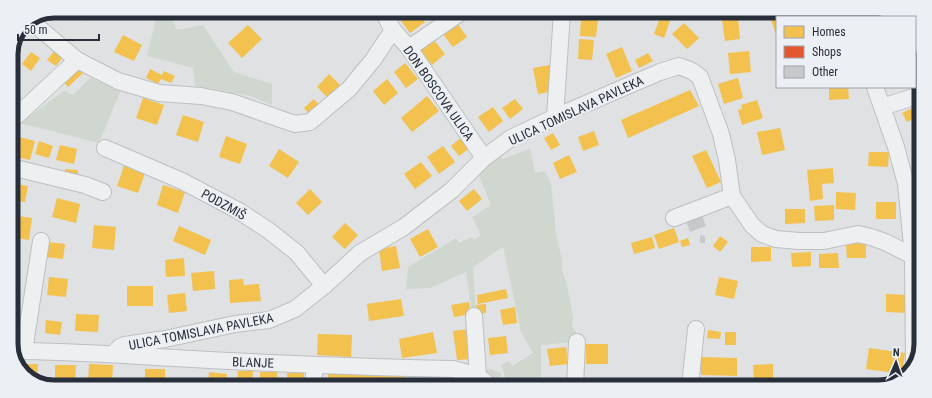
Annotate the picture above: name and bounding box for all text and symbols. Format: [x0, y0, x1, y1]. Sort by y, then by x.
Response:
scale bar [18, 16, 99, 42]
legend [776, 16, 916, 88]
text: 50 m [24, 23, 48, 37]
text: Homes [812, 25, 846, 39]
street label: DON BOSCOVA ULICA [400, 43, 477, 144]
text: Shops [812, 45, 841, 59]
text: Other [812, 65, 838, 79]
street label: ULICA TOMISLAVA PAVLEKA [506, 72, 646, 148]
street label: PODZMIŠ [199, 186, 249, 223]
street label: ULICA TOMISLAVA PAVLEKA [128, 310, 275, 353]
north arrow [876, 342, 916, 382]
text: N [893, 346, 900, 359]
street label: BLANJE [232, 354, 274, 371]

